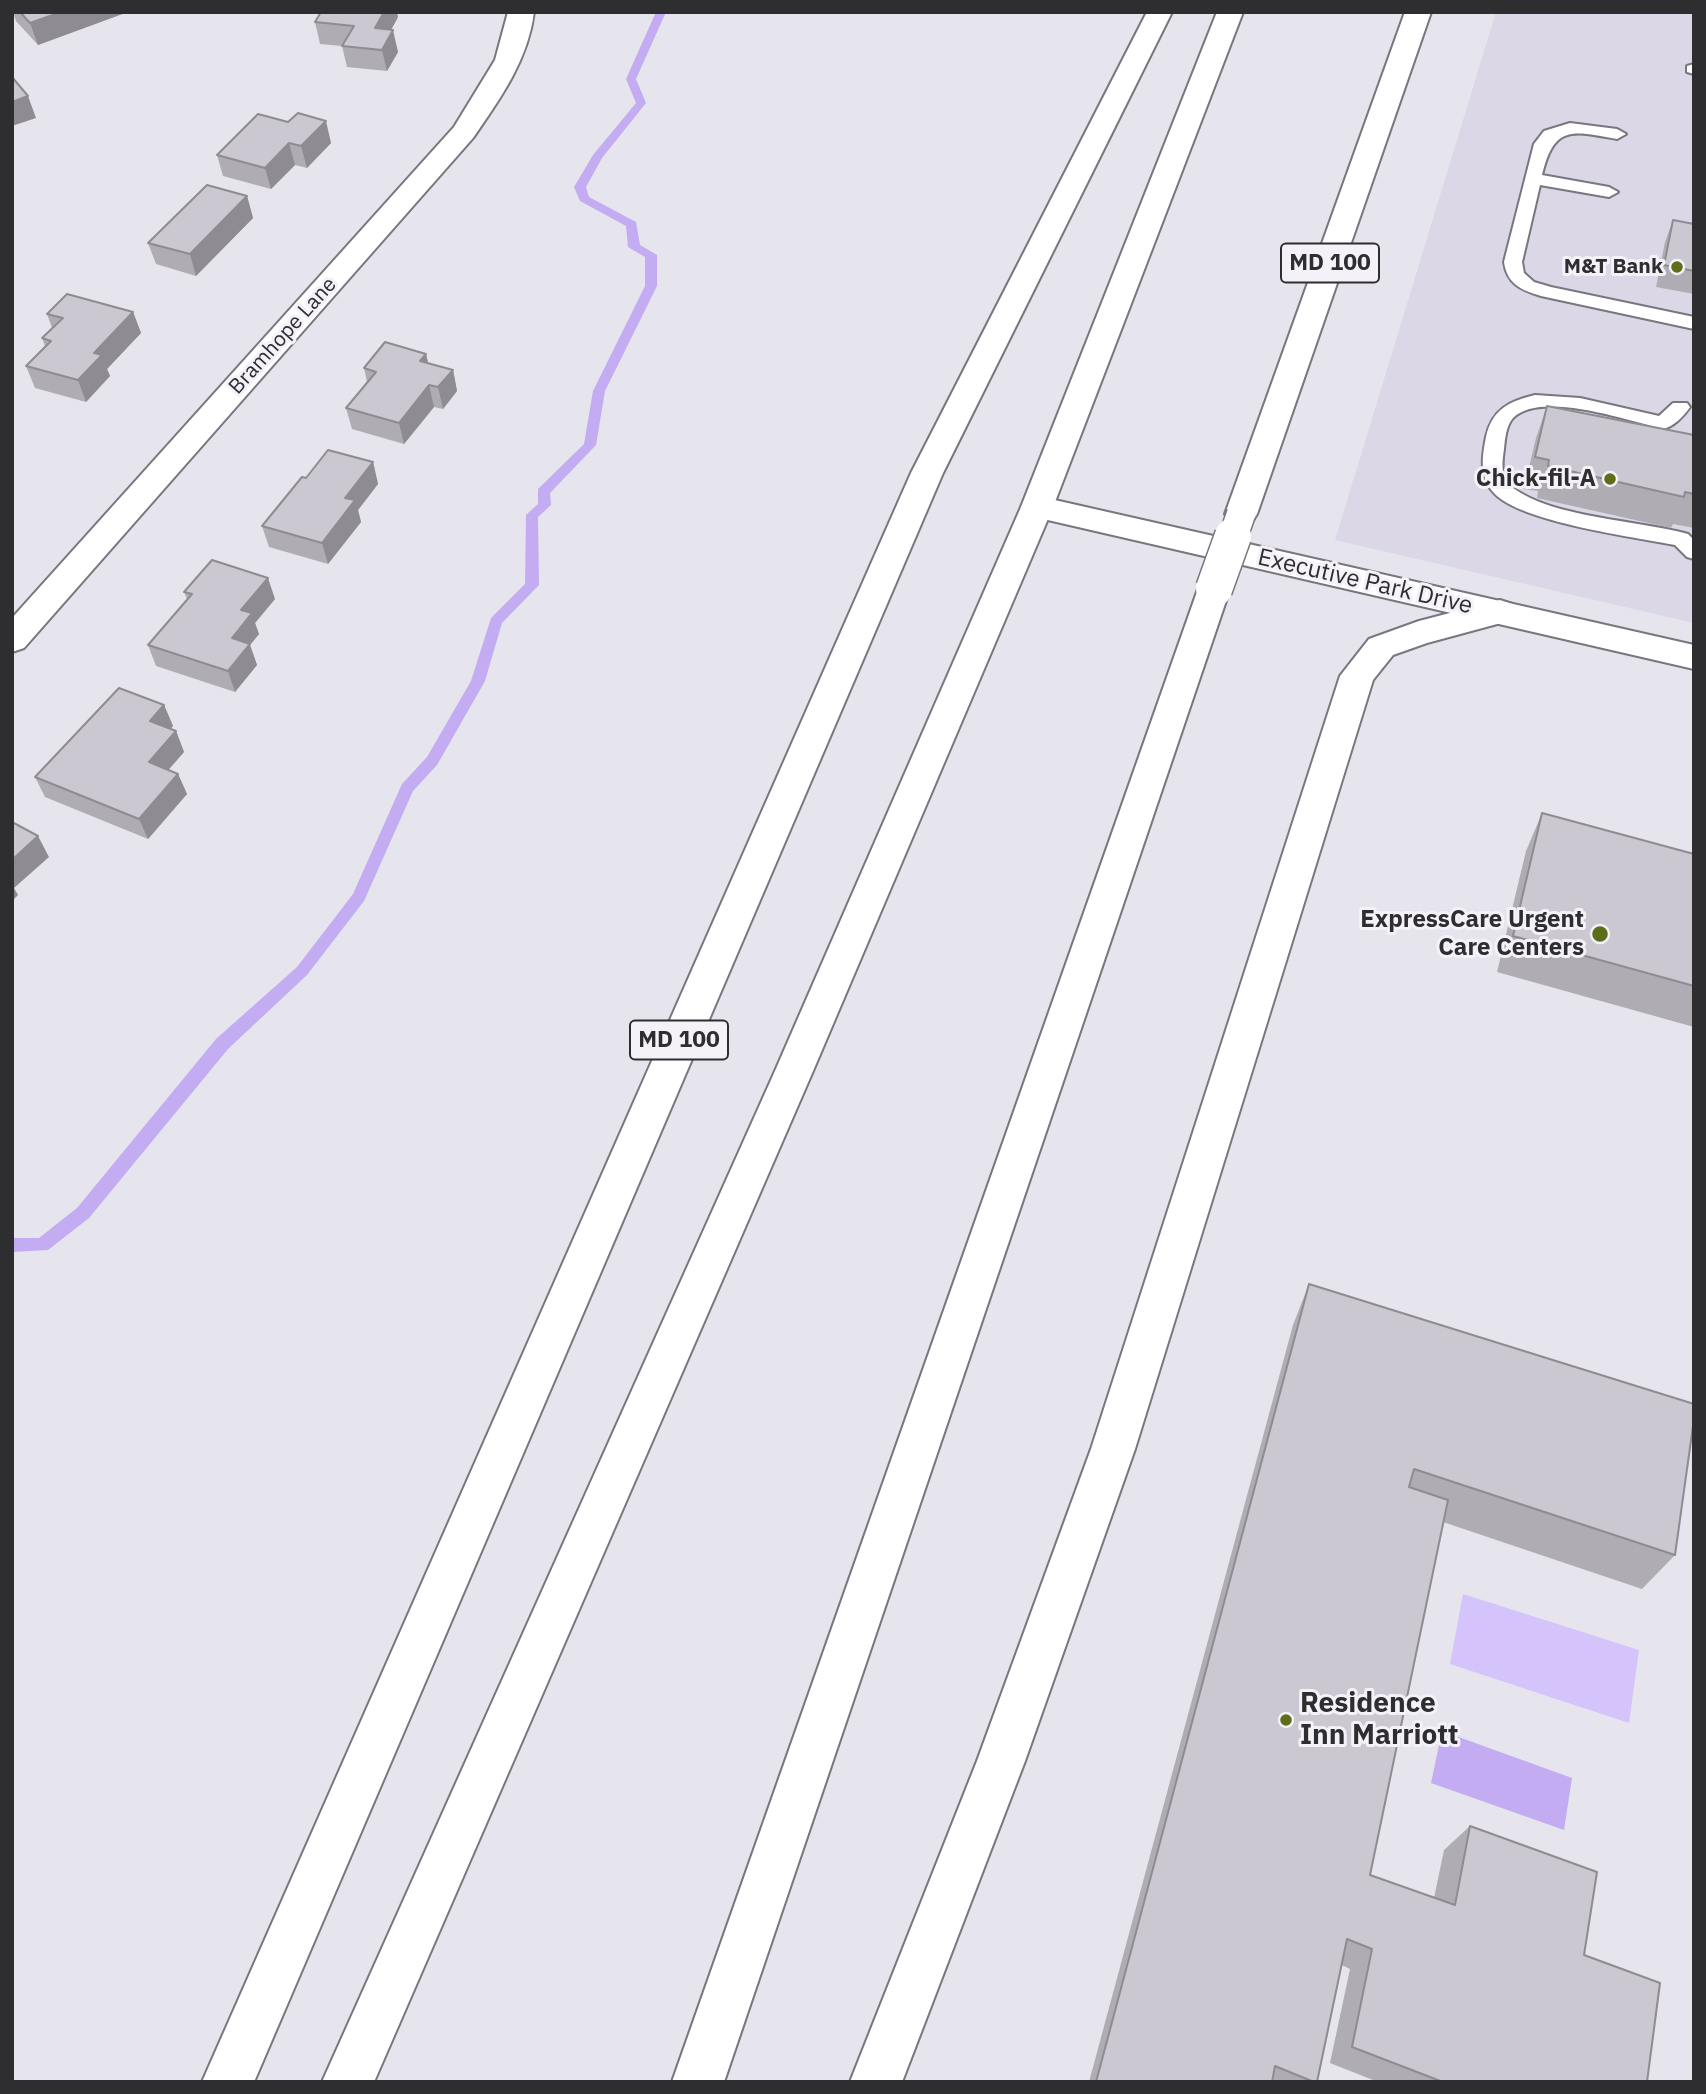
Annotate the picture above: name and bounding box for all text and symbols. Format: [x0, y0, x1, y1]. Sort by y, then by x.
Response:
road number: MD 100 [1281, 244, 1379, 282]
place label: M&T Bank [1564, 254, 1663, 280]
marker: M&T Bank [1669, 259, 1685, 275]
street label: Bramhope Lane [224, 272, 342, 400]
place label: Chick-fil-A [1476, 465, 1596, 493]
marker: Chick-fil-A [1602, 471, 1618, 487]
street label: Executive Park Drive [1255, 543, 1475, 621]
place label: ExpressCare Urgent Care Centers [1360, 906, 1584, 962]
marker: ExpressCare Urgent Care Centers [1590, 924, 1610, 944]
road number: MD 100 [630, 1021, 728, 1060]
place label: Residence Inn Marriott [1300, 1687, 1459, 1753]
marker: Residence Inn Marriott [1278, 1712, 1294, 1728]

